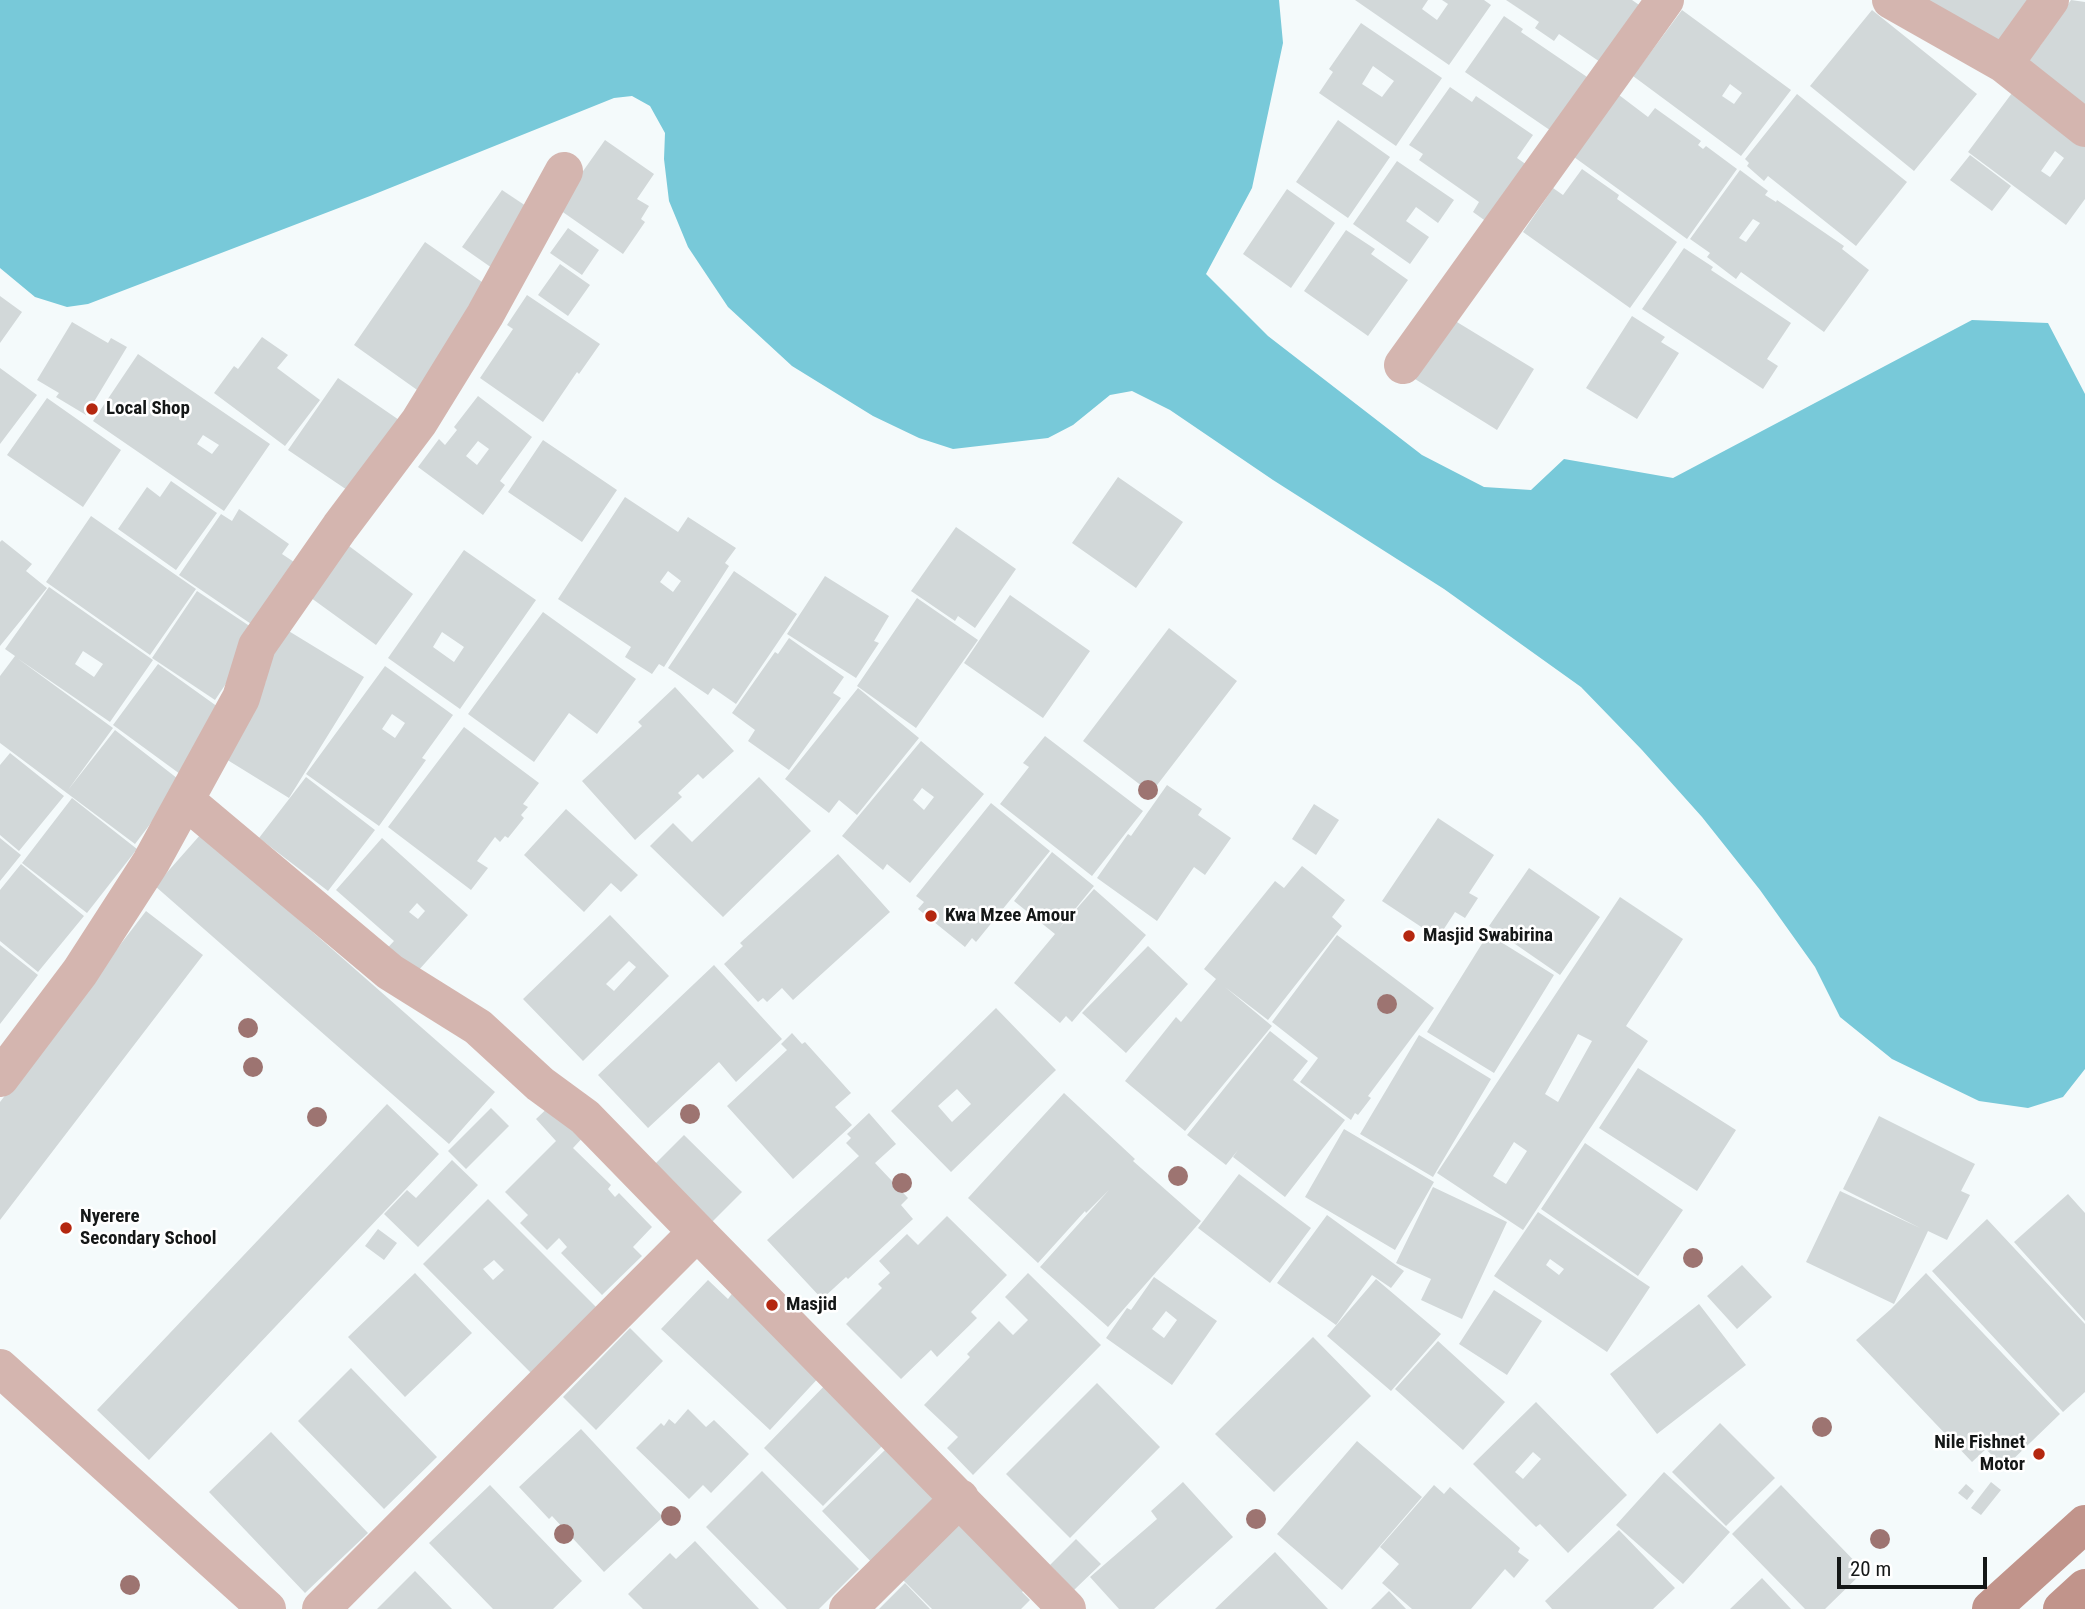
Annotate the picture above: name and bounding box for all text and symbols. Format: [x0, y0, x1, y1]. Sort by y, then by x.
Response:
place label: Local Shop [106, 398, 190, 420]
marker: Local Shop [84, 401, 100, 417]
place label: Kwa Mzee Amour [945, 905, 1076, 927]
marker: Kwa Mzee Amour [923, 908, 939, 924]
place label: Masjid Swabirina [1423, 925, 1553, 947]
marker: Masjid Swabirina [1401, 928, 1417, 944]
place label: Nyerere Secondary School [80, 1206, 217, 1250]
marker: Nyerere Secondary School [58, 1220, 74, 1236]
place label: Masjid [786, 1294, 837, 1316]
marker: Masjid [764, 1297, 780, 1313]
place label: Nile Fishnet Motor [1934, 1432, 2025, 1476]
marker: Nile Fishnet Motor [2031, 1446, 2047, 1462]
scale bar [1840, 1542, 1990, 1586]
text: 20 m [1850, 1557, 1891, 1581]

